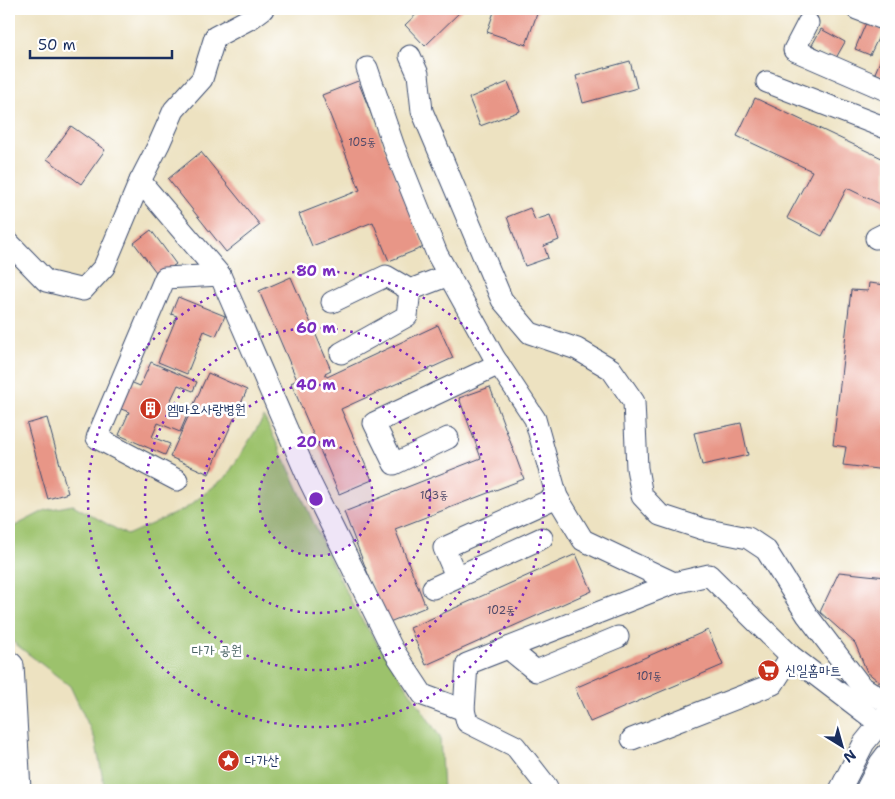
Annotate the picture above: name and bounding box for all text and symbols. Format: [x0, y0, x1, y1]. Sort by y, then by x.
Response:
scale bar [30, 28, 172, 60]
text: 50 m [38, 35, 76, 55]
house number: 105동 [348, 135, 376, 150]
text: 80 m [296, 261, 336, 281]
text: 60 m [296, 318, 336, 338]
text: 40 m [296, 375, 336, 395]
building icon: 엠마오사랑병원 [139, 397, 163, 421]
place label: 엠마오사랑병원 [167, 400, 246, 418]
text: 20 m [296, 432, 336, 452]
house number: 103동 [420, 488, 448, 503]
centre of rings [307, 490, 325, 508]
house number: 102동 [487, 603, 515, 618]
park label: 다가 공원 [192, 641, 242, 659]
supermarket icon: 신일홈마트 [757, 658, 781, 682]
place label: 신일홈마트 [785, 661, 841, 679]
house number: 101동 [636, 669, 662, 684]
north arrow [818, 722, 868, 772]
text: N [840, 746, 860, 767]
place icon: 다가산 [217, 748, 241, 772]
place label: 다가산 [245, 751, 280, 769]

